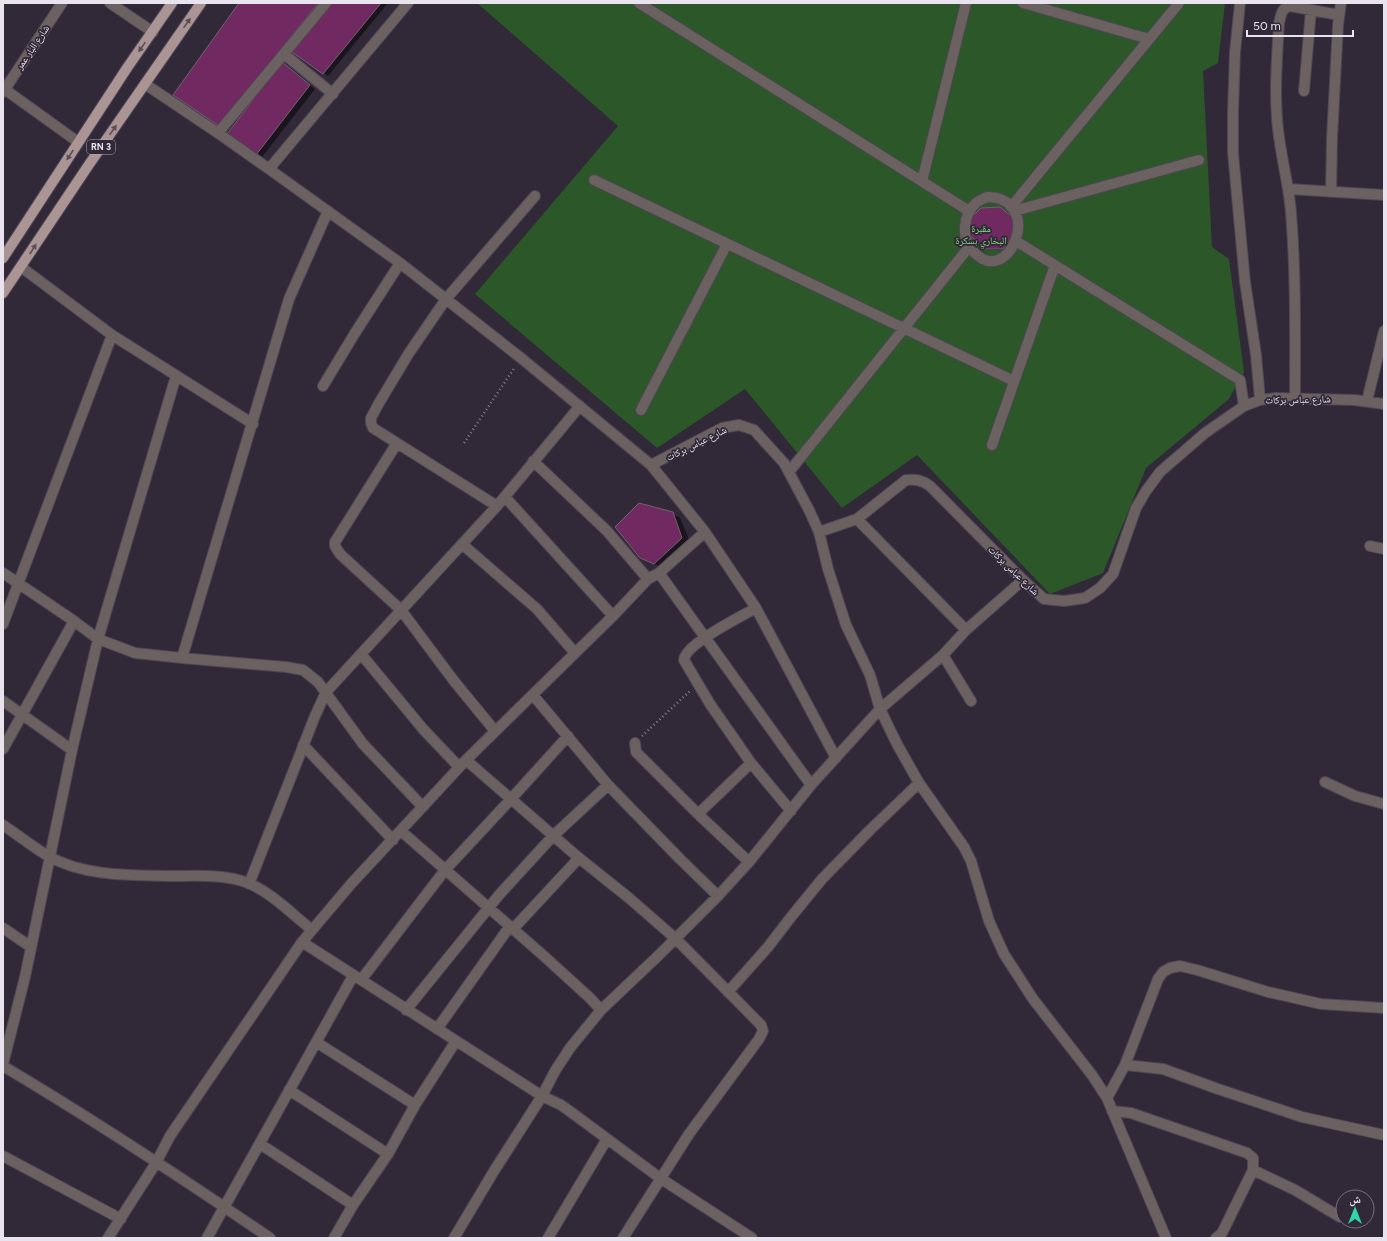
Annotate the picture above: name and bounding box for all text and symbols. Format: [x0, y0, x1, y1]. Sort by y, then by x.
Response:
scale bar [1247, 12, 1353, 38]
one-way arrow [183, 18, 191, 28]
text: 50 m [1253, 19, 1281, 33]
street label: شارع البار عمر [12, 22, 52, 73]
one-way arrow [138, 42, 146, 52]
one-way arrow [109, 124, 117, 135]
road number: RN 3 [87, 140, 115, 154]
one-way arrow [66, 150, 74, 160]
park label: مقبرة البخاري بسكرة [955, 222, 1007, 249]
one-way arrow [29, 244, 37, 254]
street label: شارع عباس بركات [1265, 392, 1331, 407]
street label: شارع عباس بركات [664, 423, 729, 464]
street label: شارع عباس بركات [985, 543, 1042, 598]
north arrow [1335, 1189, 1375, 1229]
text: ش [1349, 1193, 1361, 1207]

